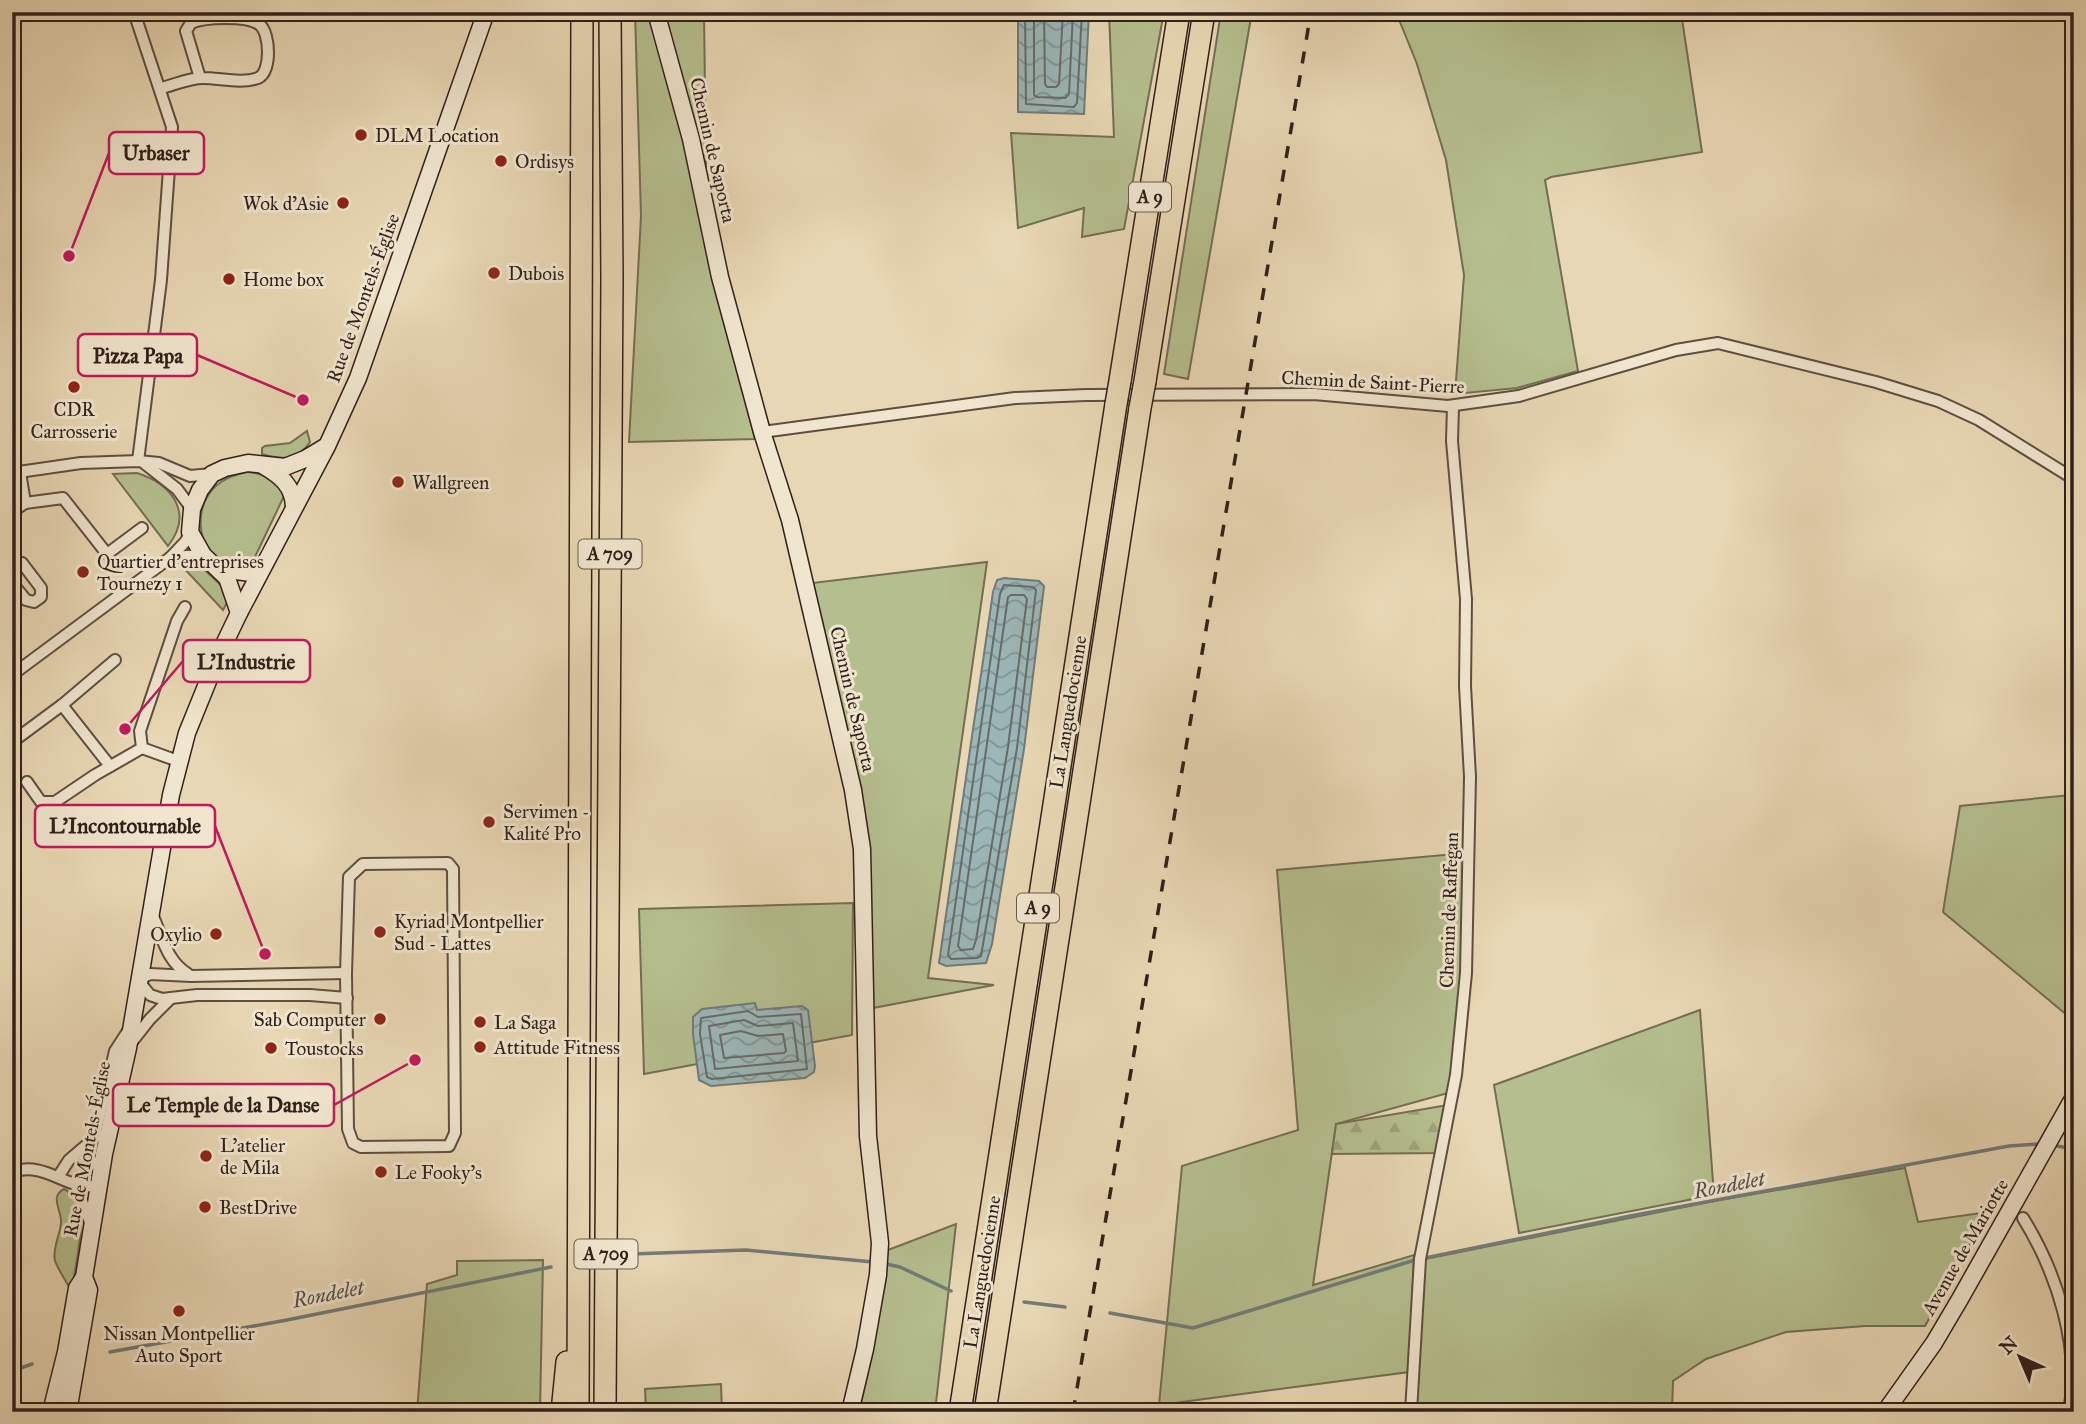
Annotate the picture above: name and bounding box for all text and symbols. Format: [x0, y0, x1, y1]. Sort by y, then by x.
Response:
street label: Chemin de Saporta [685, 75, 741, 226]
place label: DLM Location [375, 124, 499, 147]
marker: DLM Location [353, 127, 369, 143]
callout: Urbaser [109, 132, 204, 174]
text: Urbaser [122, 140, 191, 166]
place label: Ordisys [515, 150, 574, 173]
marker: Ordisys [493, 153, 509, 169]
road number: A 9 [1129, 182, 1171, 212]
place label: Wok d'Asie [243, 192, 329, 215]
marker: Wok d'Asie [335, 195, 351, 211]
street label: Rue de Montels-Église [321, 210, 405, 386]
place label: Dubois [508, 262, 564, 285]
marker: Dubois [486, 265, 502, 281]
place label: Home box [243, 268, 325, 291]
marker: Home box [221, 271, 237, 287]
callout: Pizza Papa [78, 334, 197, 376]
text: Pizza Papa [93, 343, 184, 369]
street label: Chemin de Saint-Pierre [1281, 366, 1465, 398]
marker: CDR Carrosserie [66, 379, 82, 395]
place label: CDR Carrosserie [31, 398, 117, 443]
place label: Wallgreen [412, 471, 489, 495]
marker: Wallgreen [390, 474, 406, 490]
road number: A 709 [578, 540, 642, 568]
place label: Quartier d'entreprises Tournezy 1 [97, 550, 264, 595]
marker: Quartier d'entreprises Tournezy 1 [75, 564, 91, 580]
street label: Chemin de Saporta [825, 624, 881, 775]
street label: La Languedocienne [1045, 634, 1092, 790]
callout: L'Industrie [183, 640, 310, 682]
text: L'Industrie [197, 649, 296, 675]
place label: Servimen - Kalité Pro [503, 800, 590, 845]
callout: L'Incontournable [35, 805, 215, 847]
text: L'Incontournable [49, 813, 201, 839]
marker: Servimen - Kalité Pro [481, 814, 497, 830]
street label: Chemin de Raffegan [1435, 831, 1464, 989]
road number: A 9 [1017, 894, 1059, 923]
place label: Kyriad Montpellier Sud - Lattes [394, 910, 544, 955]
place label: Oxylio [150, 923, 202, 946]
marker: Kyriad Montpellier Sud - Lattes [372, 924, 388, 940]
marker: Oxylio [208, 926, 224, 942]
place label: Sab Computer [254, 1008, 367, 1031]
marker: Sab Computer [372, 1011, 388, 1027]
place label: La Saga [494, 1011, 557, 1035]
marker: La Saga [472, 1014, 488, 1030]
place label: Attitude Fitness [493, 1036, 620, 1059]
place label: Toustocks [285, 1037, 363, 1060]
marker: Attitude Fitness [472, 1039, 488, 1055]
marker: Toustocks [263, 1040, 279, 1056]
street label: Rue de Montels-Église [58, 1059, 116, 1239]
callout: Le Temple de la Danse [113, 1084, 334, 1126]
text: Le Temple de la Danse [126, 1092, 320, 1118]
place label: L'atelier de Mila [220, 1134, 286, 1179]
marker: L'atelier de Mila [198, 1148, 214, 1164]
place label: Le Fooky's [395, 1161, 482, 1184]
marker: Le Fooky's [373, 1164, 389, 1180]
water label: Rondelet [1690, 1165, 1768, 1205]
street label: Avenue de Mariotte [1916, 1175, 2013, 1320]
street label: La Languedocienne [959, 1194, 1006, 1350]
place label: BestDrive [219, 1196, 297, 1219]
marker: BestDrive [197, 1199, 213, 1215]
road number: A 709 [574, 1240, 638, 1268]
water label: Rondelet [289, 1274, 367, 1314]
marker: Nissan Montpellier Auto Sport [171, 1303, 187, 1319]
place label: Nissan Montpellier Auto Sport [103, 1322, 256, 1367]
north arrow [1984, 1322, 2054, 1392]
text: N [1995, 1331, 2022, 1359]

